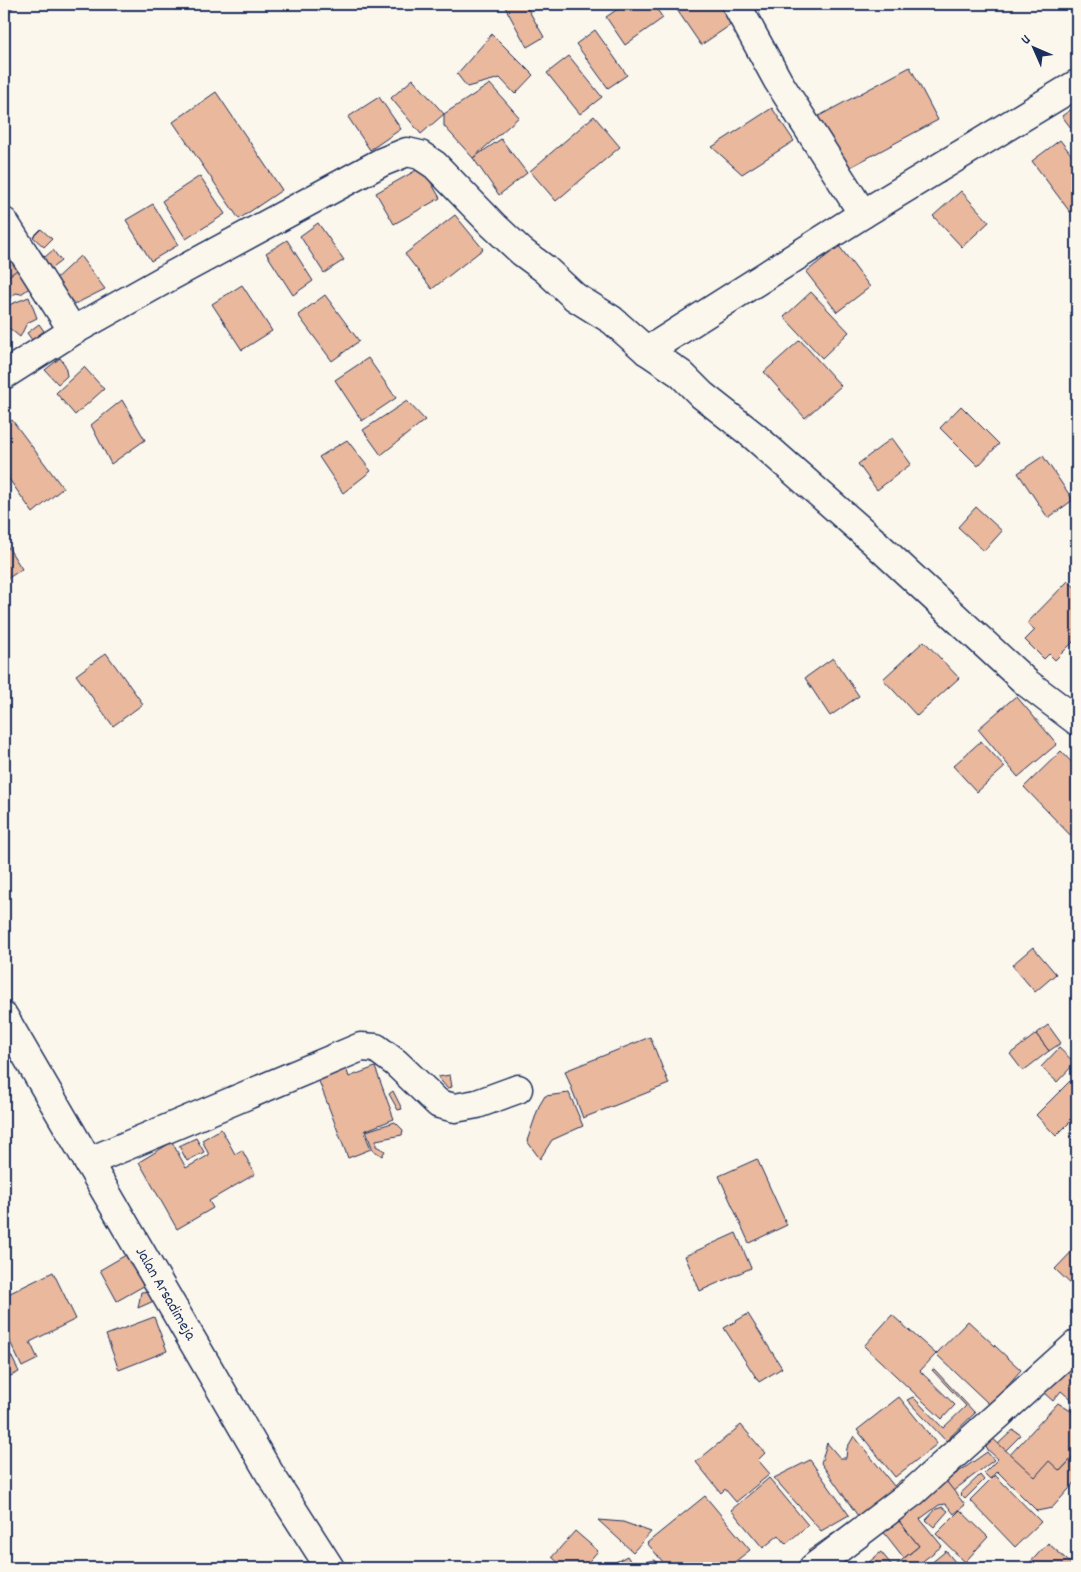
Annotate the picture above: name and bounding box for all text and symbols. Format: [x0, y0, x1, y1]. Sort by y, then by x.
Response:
north arrow [1008, 22, 1058, 72]
text: U [1017, 31, 1036, 50]
street label: Jalan Arsadimeja [129, 1243, 201, 1346]

